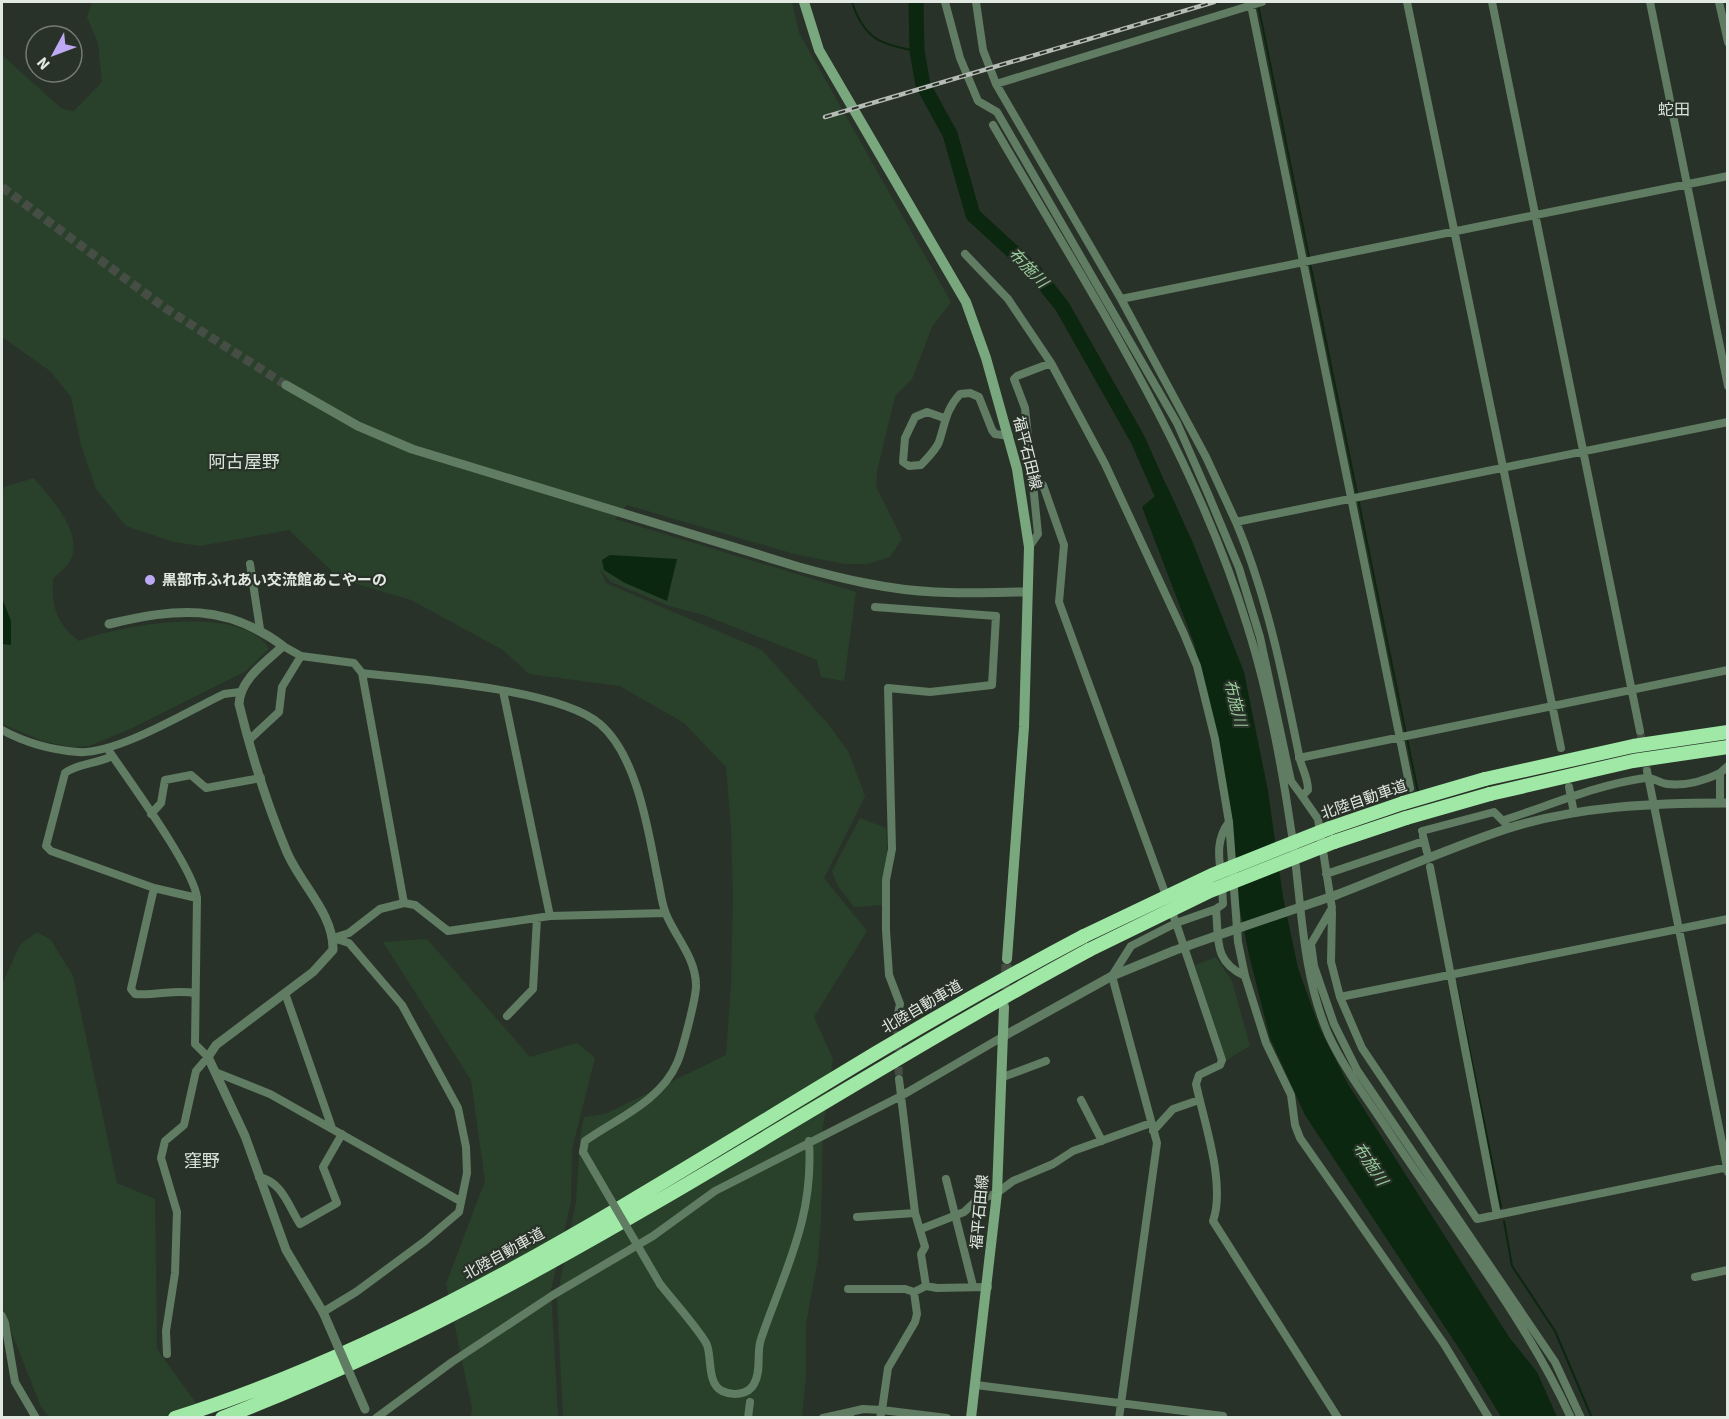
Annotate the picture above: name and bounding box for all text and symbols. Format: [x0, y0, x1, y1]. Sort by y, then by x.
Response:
north arrow [24, 24, 84, 84]
text: N [32, 52, 55, 74]
district label: 蛇田 [1658, 99, 1690, 121]
water label: 布施川 [1003, 243, 1054, 294]
street label: 福平石田線 [1008, 414, 1046, 492]
district label: 阿古屋野 [208, 450, 280, 475]
place label: 黒部市ふれあい交流館あこやーの [162, 570, 387, 591]
marker: 黒部市ふれあい交流館あこやーの [143, 573, 157, 587]
water label: 布施川 [1219, 677, 1252, 731]
street label: 北陸自動車道 [1318, 775, 1410, 825]
street label: 北陸自動車道 [878, 975, 966, 1039]
water label: 布施川 [1347, 1138, 1394, 1192]
district label: 窪野 [184, 1149, 220, 1174]
street label: 福平石田線 [966, 1174, 994, 1250]
street label: 北陸自動車道 [460, 1223, 548, 1285]

